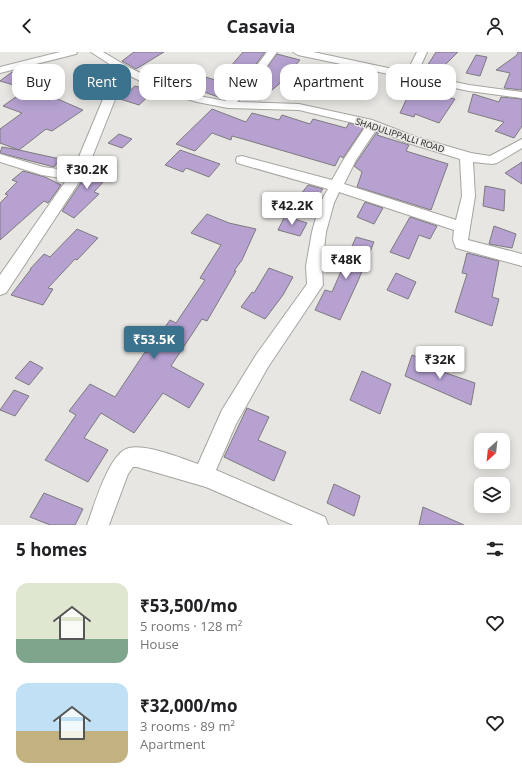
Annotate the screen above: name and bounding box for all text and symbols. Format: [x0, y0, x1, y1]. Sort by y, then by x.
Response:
text: Casavia [227, 14, 295, 38]
icon: back [16, 15, 38, 37]
icon: person [484, 15, 506, 37]
chip: Buy [12, 64, 65, 100]
chip: Rent [73, 64, 131, 100]
chip: Filters [139, 64, 206, 100]
chip: New [214, 64, 272, 100]
chip: Apartment [280, 64, 378, 100]
chip: House [386, 64, 456, 100]
street label: SHADULIPPALLI ROAD [354, 114, 446, 156]
pin: ₹30.2K [54, 156, 120, 190]
text: ₹30.2K [66, 160, 108, 178]
pin: ₹42.2K [259, 192, 325, 226]
text: ₹42.2K [271, 196, 313, 214]
pin: ₹48K [322, 246, 370, 280]
text: ₹48K [331, 250, 361, 268]
pin: ₹53.5K [121, 326, 187, 360]
text: ₹53.5K [133, 330, 175, 348]
pin: ₹32K [416, 346, 464, 380]
text: ₹32K [425, 350, 455, 368]
north arrow [474, 433, 510, 469]
map controls [474, 433, 510, 513]
button: layers [474, 477, 510, 513]
text: 5 homes [16, 538, 87, 561]
icon: filters [484, 538, 506, 560]
text: ₹53,500/mo [140, 594, 237, 617]
icon: home [48, 599, 96, 647]
icon: heart [484, 612, 506, 634]
text: 5 rooms · 128 m² [140, 617, 242, 635]
text: House [140, 635, 179, 653]
text: ₹32,000/mo [140, 694, 237, 717]
icon: home [48, 699, 96, 747]
icon: heart [484, 712, 506, 734]
text: 3 rooms · 89 m² [140, 717, 235, 735]
text: Apartment [140, 735, 205, 753]

